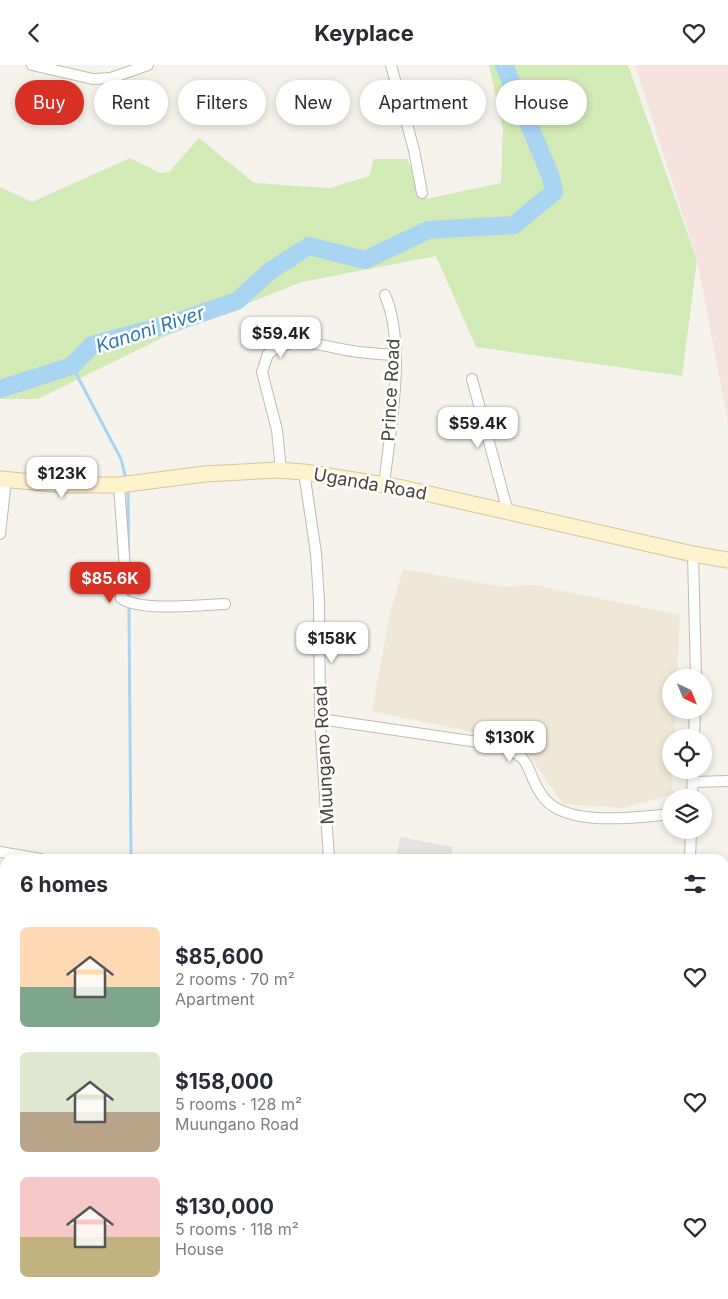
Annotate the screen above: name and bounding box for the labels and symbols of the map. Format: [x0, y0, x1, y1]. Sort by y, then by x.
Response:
water label: Kanoni River [93, 301, 208, 358]
pin: $59.4K [240, 317, 322, 359]
street label: Prince Road [377, 338, 404, 442]
pin: $59.4K [437, 407, 519, 449]
pin: $123K [27, 457, 97, 499]
street label: Uganda Road [312, 463, 428, 504]
pin: $85.6K [69, 561, 151, 604]
pin: $158K [297, 621, 367, 664]
north arrow [662, 669, 712, 719]
street label: Muungano Road [309, 685, 338, 825]
pin: $130K [475, 721, 545, 763]

